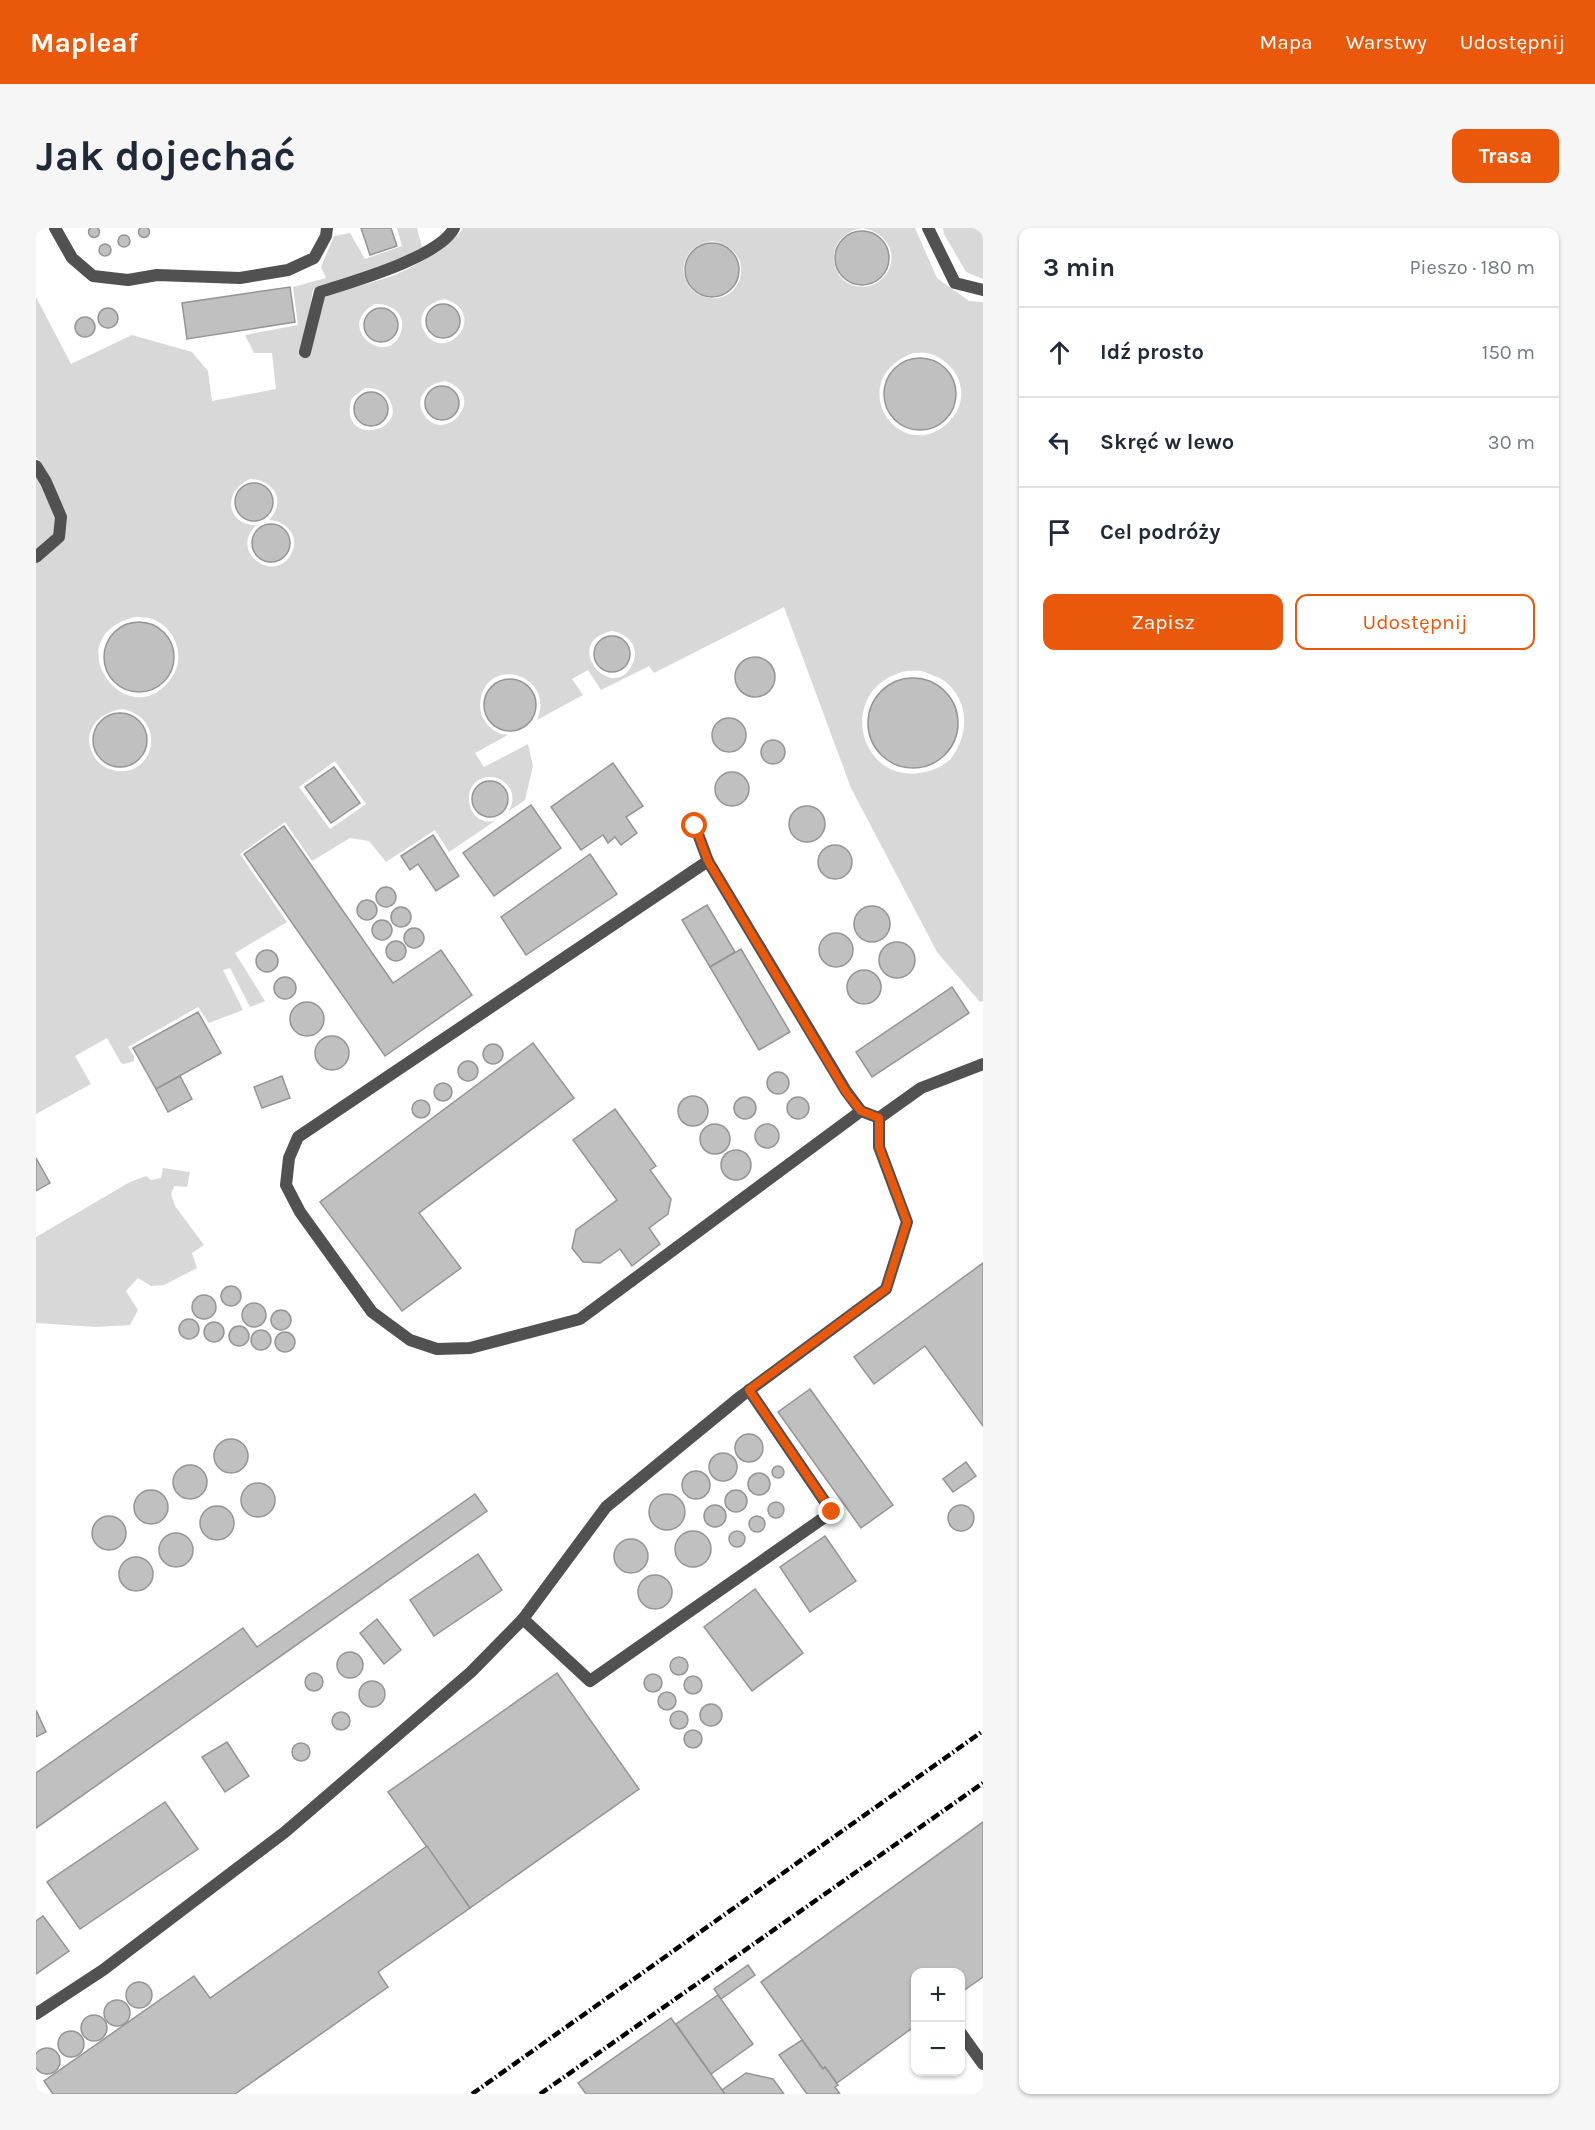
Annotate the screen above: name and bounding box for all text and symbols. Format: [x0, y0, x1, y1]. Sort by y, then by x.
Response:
text: Mapleaf [30, 26, 138, 59]
text: Mapa [1259, 30, 1313, 54]
text: Warstwy [1346, 30, 1427, 54]
text: Udostępnij [1460, 30, 1565, 54]
button: Trasa [1452, 129, 1559, 183]
text: Jak dojechać [36, 131, 296, 181]
text: 3 min [1043, 252, 1115, 283]
text: Pieszo · 180 m [1409, 256, 1535, 279]
icon: ahead [1043, 336, 1076, 369]
text: Idź prosto [1100, 339, 1204, 365]
text: 150 m [1482, 341, 1535, 364]
icon: left [1043, 426, 1076, 459]
text: Skręć w lewo [1100, 429, 1234, 455]
text: 30 m [1488, 431, 1535, 454]
icon: arrive [1043, 516, 1076, 549]
text: Cel podróży [1100, 519, 1220, 545]
button: Zapisz [1043, 594, 1283, 650]
button: Udostępnij [1295, 594, 1535, 650]
route start [681, 812, 707, 838]
route end [818, 1498, 844, 1524]
map controls [911, 1968, 965, 2076]
button: + [911, 1968, 965, 2022]
button: − [911, 2022, 965, 2076]

